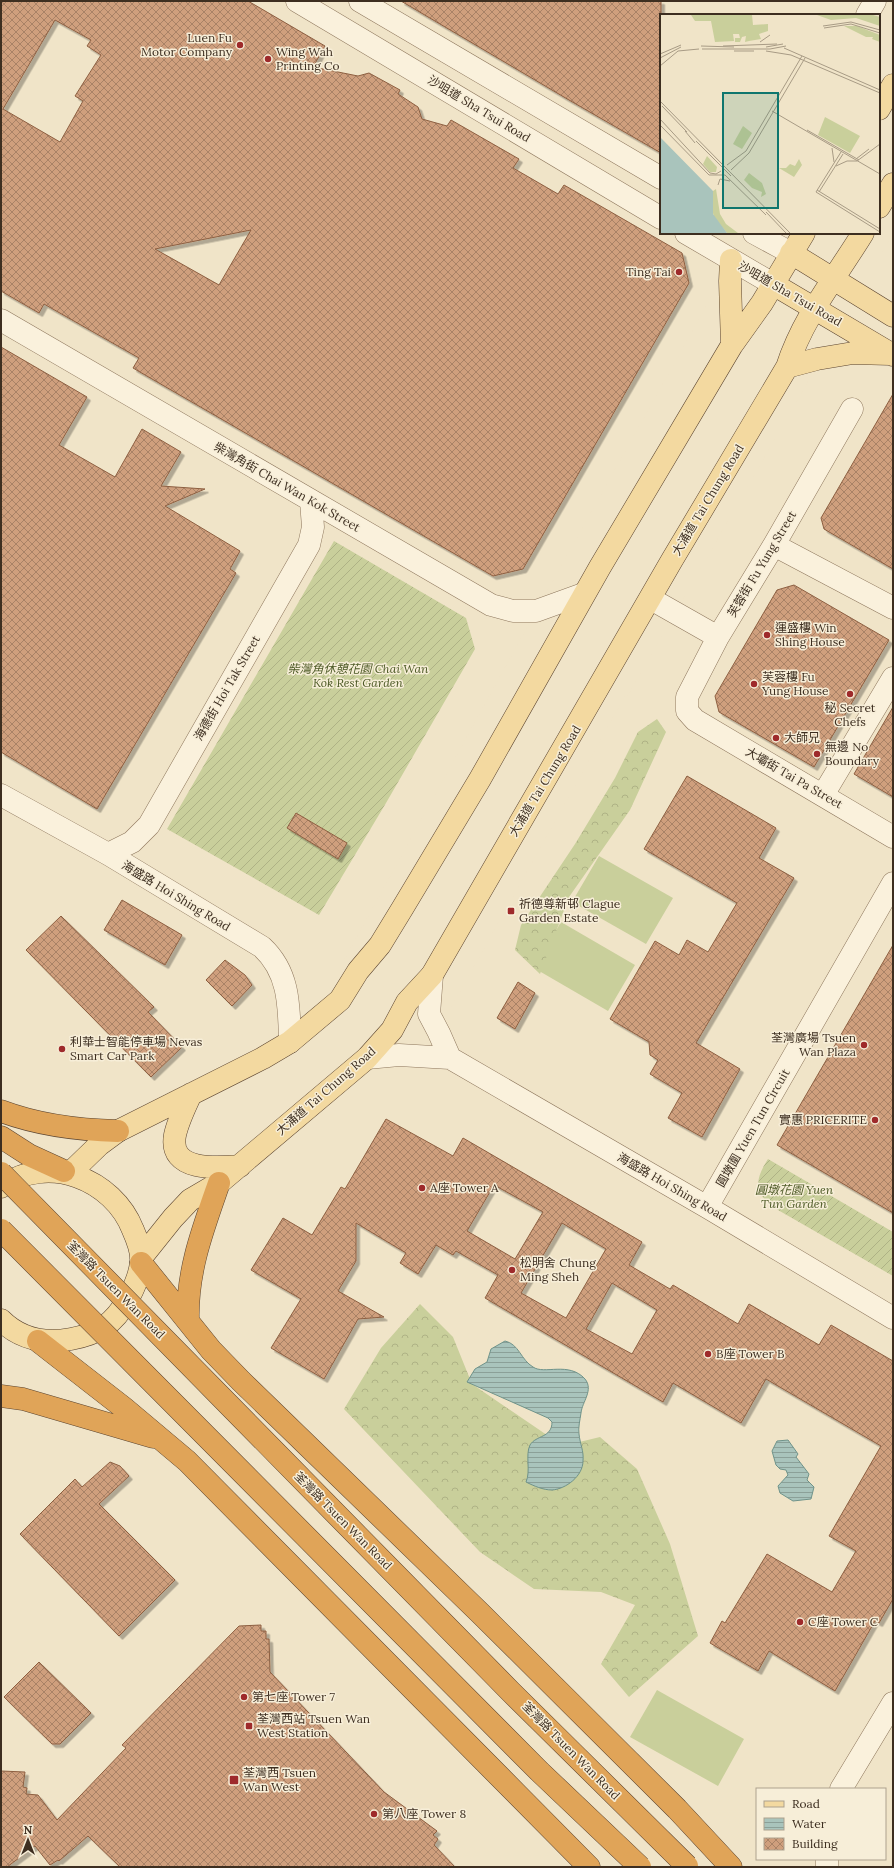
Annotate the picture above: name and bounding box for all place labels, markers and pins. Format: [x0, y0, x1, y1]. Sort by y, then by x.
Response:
place label: Luen Fu Motor Company [141, 30, 233, 59]
marker: Luen Fu Motor Company [235, 40, 245, 50]
place label: Wing Wah Printing Co [276, 44, 340, 73]
marker: Wing Wah Printing Co [263, 54, 273, 64]
place label: Ting Tai [626, 264, 671, 279]
marker: Ting Tai [674, 267, 684, 277]
place label: 運盛樓 Win Shing House [775, 620, 845, 649]
marker: 運盛樓 Win Shing House [762, 630, 772, 640]
place label: 芙蓉樓 Fu Yung House [761, 669, 829, 698]
marker: 芙蓉樓 Fu Yung House [749, 679, 759, 689]
marker: 秘 Secret Chefs [845, 689, 855, 699]
place label: 秘 Secret Chefs [825, 700, 876, 729]
place label: 大師兄 [784, 730, 820, 745]
marker: 大師兄 [771, 733, 781, 743]
place label: 無邊 No Boundary [825, 739, 880, 768]
marker: 無邊 No Boundary [812, 749, 822, 759]
place label: 祈德尊新邨 Clague Garden Estate [519, 896, 621, 925]
marker: 祈德尊新邨 Clague Garden Estate [506, 906, 516, 916]
place label: 荃灣廣場 Tsuen Wan Plaza [771, 1030, 856, 1059]
place label: 利華士智能停車場 Nevas Smart Car Park [70, 1034, 203, 1063]
marker: 荃灣廣場 Tsuen Wan Plaza [859, 1040, 869, 1050]
marker: 利華士智能停車場 Nevas Smart Car Park [57, 1044, 67, 1054]
place label: 實惠 PRICERITE [779, 1112, 867, 1127]
marker: 實惠 PRICERITE [870, 1115, 880, 1125]
place label: A座 Tower A [429, 1180, 499, 1195]
marker: A座 Tower A [417, 1183, 427, 1193]
place label: 松明舍 Chung Ming Sheh [520, 1255, 596, 1284]
marker: 松明舍 Chung Ming Sheh [507, 1265, 517, 1275]
place label: B座 Tower B [716, 1346, 784, 1361]
marker: B座 Tower B [703, 1349, 713, 1359]
place label: C座 Tower C [808, 1614, 879, 1629]
marker: C座 Tower C [795, 1617, 805, 1627]
place label: 第七座 Tower 7 [252, 1689, 335, 1704]
marker: 第七座 Tower 7 [239, 1692, 249, 1702]
place label: 荃灣西站 Tsuen Wan West Station [257, 1711, 370, 1740]
marker: 荃灣西站 Tsuen Wan West Station [244, 1721, 254, 1731]
place label: 荃灣西 Tsuen Wan West [243, 1765, 316, 1794]
marker: 荃灣西 Tsuen Wan West [228, 1774, 240, 1786]
place label: 第八座 Tower 8 [382, 1806, 466, 1821]
marker: 第八座 Tower 8 [369, 1809, 379, 1819]

